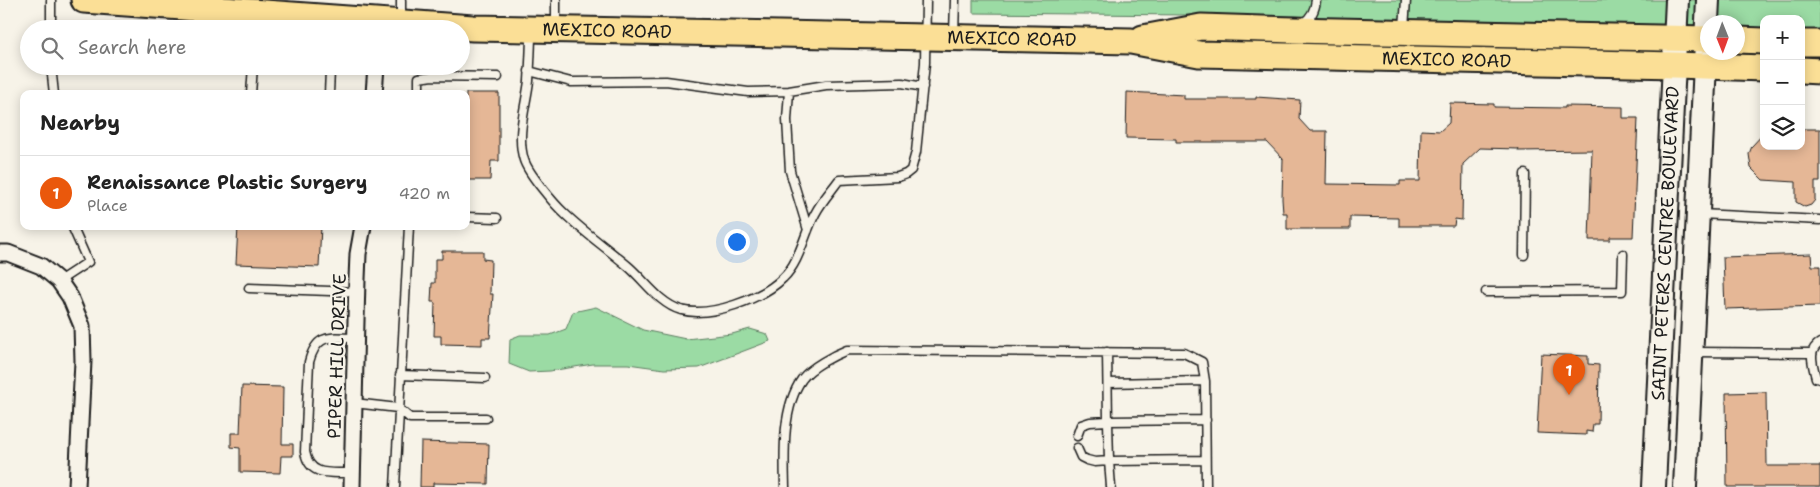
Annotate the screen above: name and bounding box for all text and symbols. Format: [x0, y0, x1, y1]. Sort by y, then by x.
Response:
north arrow [1700, 15, 1745, 60]
map controls [1760, 15, 1805, 150]
button: + [1760, 15, 1805, 60]
street label: MEXICO ROAD [542, 17, 672, 44]
search box [20, 20, 470, 75]
street label: MEXICO ROAD [947, 25, 1077, 52]
icon: search [38, 34, 66, 62]
text: Search here [78, 35, 187, 60]
street label: MEXICO ROAD [1382, 46, 1512, 73]
button: − [1760, 60, 1805, 105]
street label: SAINT PETERS CENTRE BOULEVARD [1646, 85, 1685, 401]
button: layers [1760, 105, 1805, 150]
text: Nearby [40, 109, 120, 137]
text: Renaissance Plastic Surgery [87, 170, 367, 195]
text: 1 [52, 183, 60, 204]
text: 420 m [399, 183, 450, 204]
text: Place [87, 195, 128, 216]
your location [724, 229, 750, 255]
street label: PIPER HILL DRIVE [322, 273, 352, 439]
pin: 1 [1553, 354, 1585, 395]

